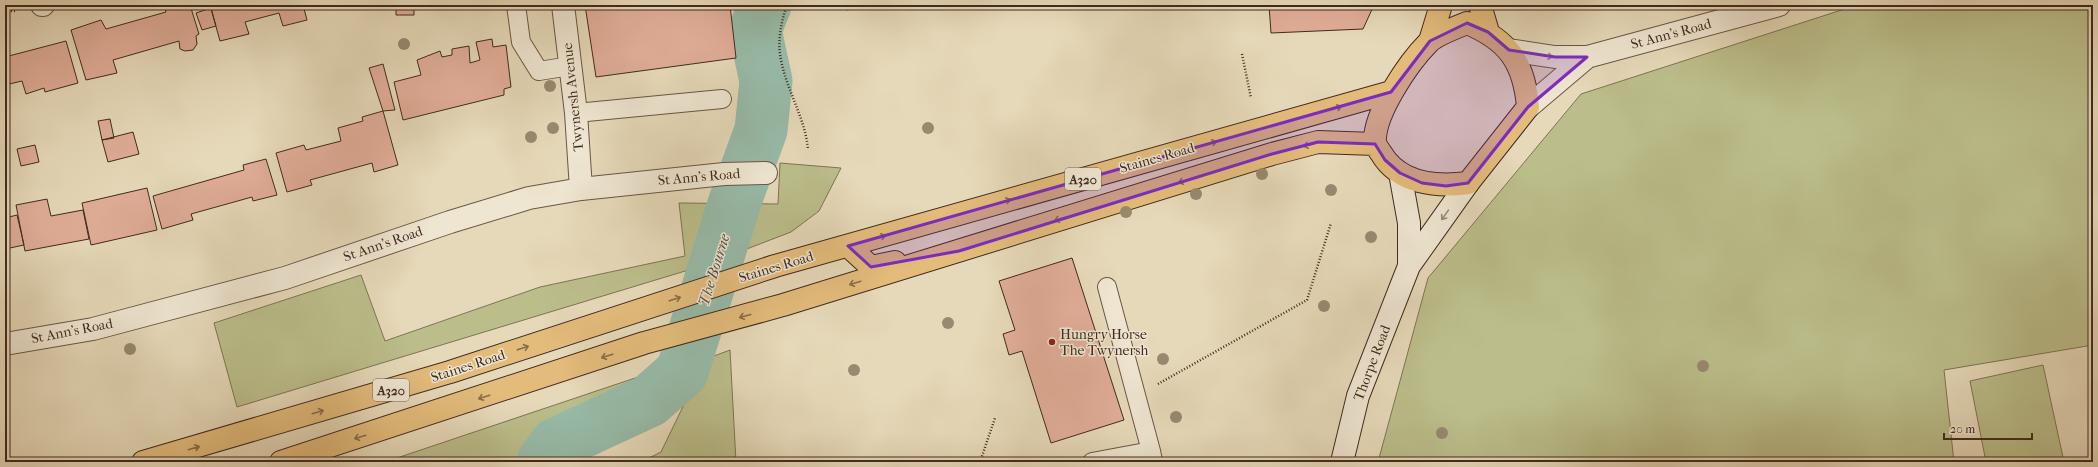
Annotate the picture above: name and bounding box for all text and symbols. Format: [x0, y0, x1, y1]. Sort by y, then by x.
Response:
street label: St Ann's Road [1629, 15, 1714, 53]
street label: Twynersh Avenue [559, 42, 587, 152]
one-way arrow [1540, 52, 1553, 60]
one-way arrow [1329, 104, 1342, 111]
street label: Staines Road [1118, 139, 1197, 177]
one-way arrow [1204, 139, 1217, 146]
one-way arrow [1302, 141, 1315, 149]
street label: St Ann's Road [657, 165, 741, 189]
road number: A320 [1065, 168, 1101, 190]
one-way arrow [1177, 178, 1190, 185]
one-way arrow [998, 197, 1011, 205]
one-way arrow [1441, 209, 1449, 220]
one-way arrow [1054, 216, 1066, 224]
street label: St Ann's Road [341, 222, 425, 266]
water label: The Bourne [695, 231, 734, 308]
one-way arrow [873, 233, 886, 240]
street label: Staines Road [737, 247, 816, 286]
one-way arrow [849, 280, 862, 287]
one-way arrow [668, 295, 681, 302]
one-way arrow [739, 312, 752, 320]
street label: St Ann's Road [30, 315, 115, 347]
street label: Thorpe Road [1350, 322, 1394, 403]
place label: Hungry Horse The Twynersh [1060, 326, 1148, 359]
marker: Hungry Horse The Twynersh [1047, 337, 1057, 347]
one-way arrow [517, 344, 529, 352]
street label: Staines Road [429, 346, 508, 386]
one-way arrow [602, 352, 614, 360]
road number: A320 [373, 379, 409, 401]
one-way arrow [478, 393, 490, 401]
one-way arrow [312, 408, 325, 415]
scale bar [1944, 415, 2032, 441]
text: 20 m [1950, 422, 1975, 436]
one-way arrow [354, 434, 367, 441]
one-way arrow [187, 444, 200, 451]

